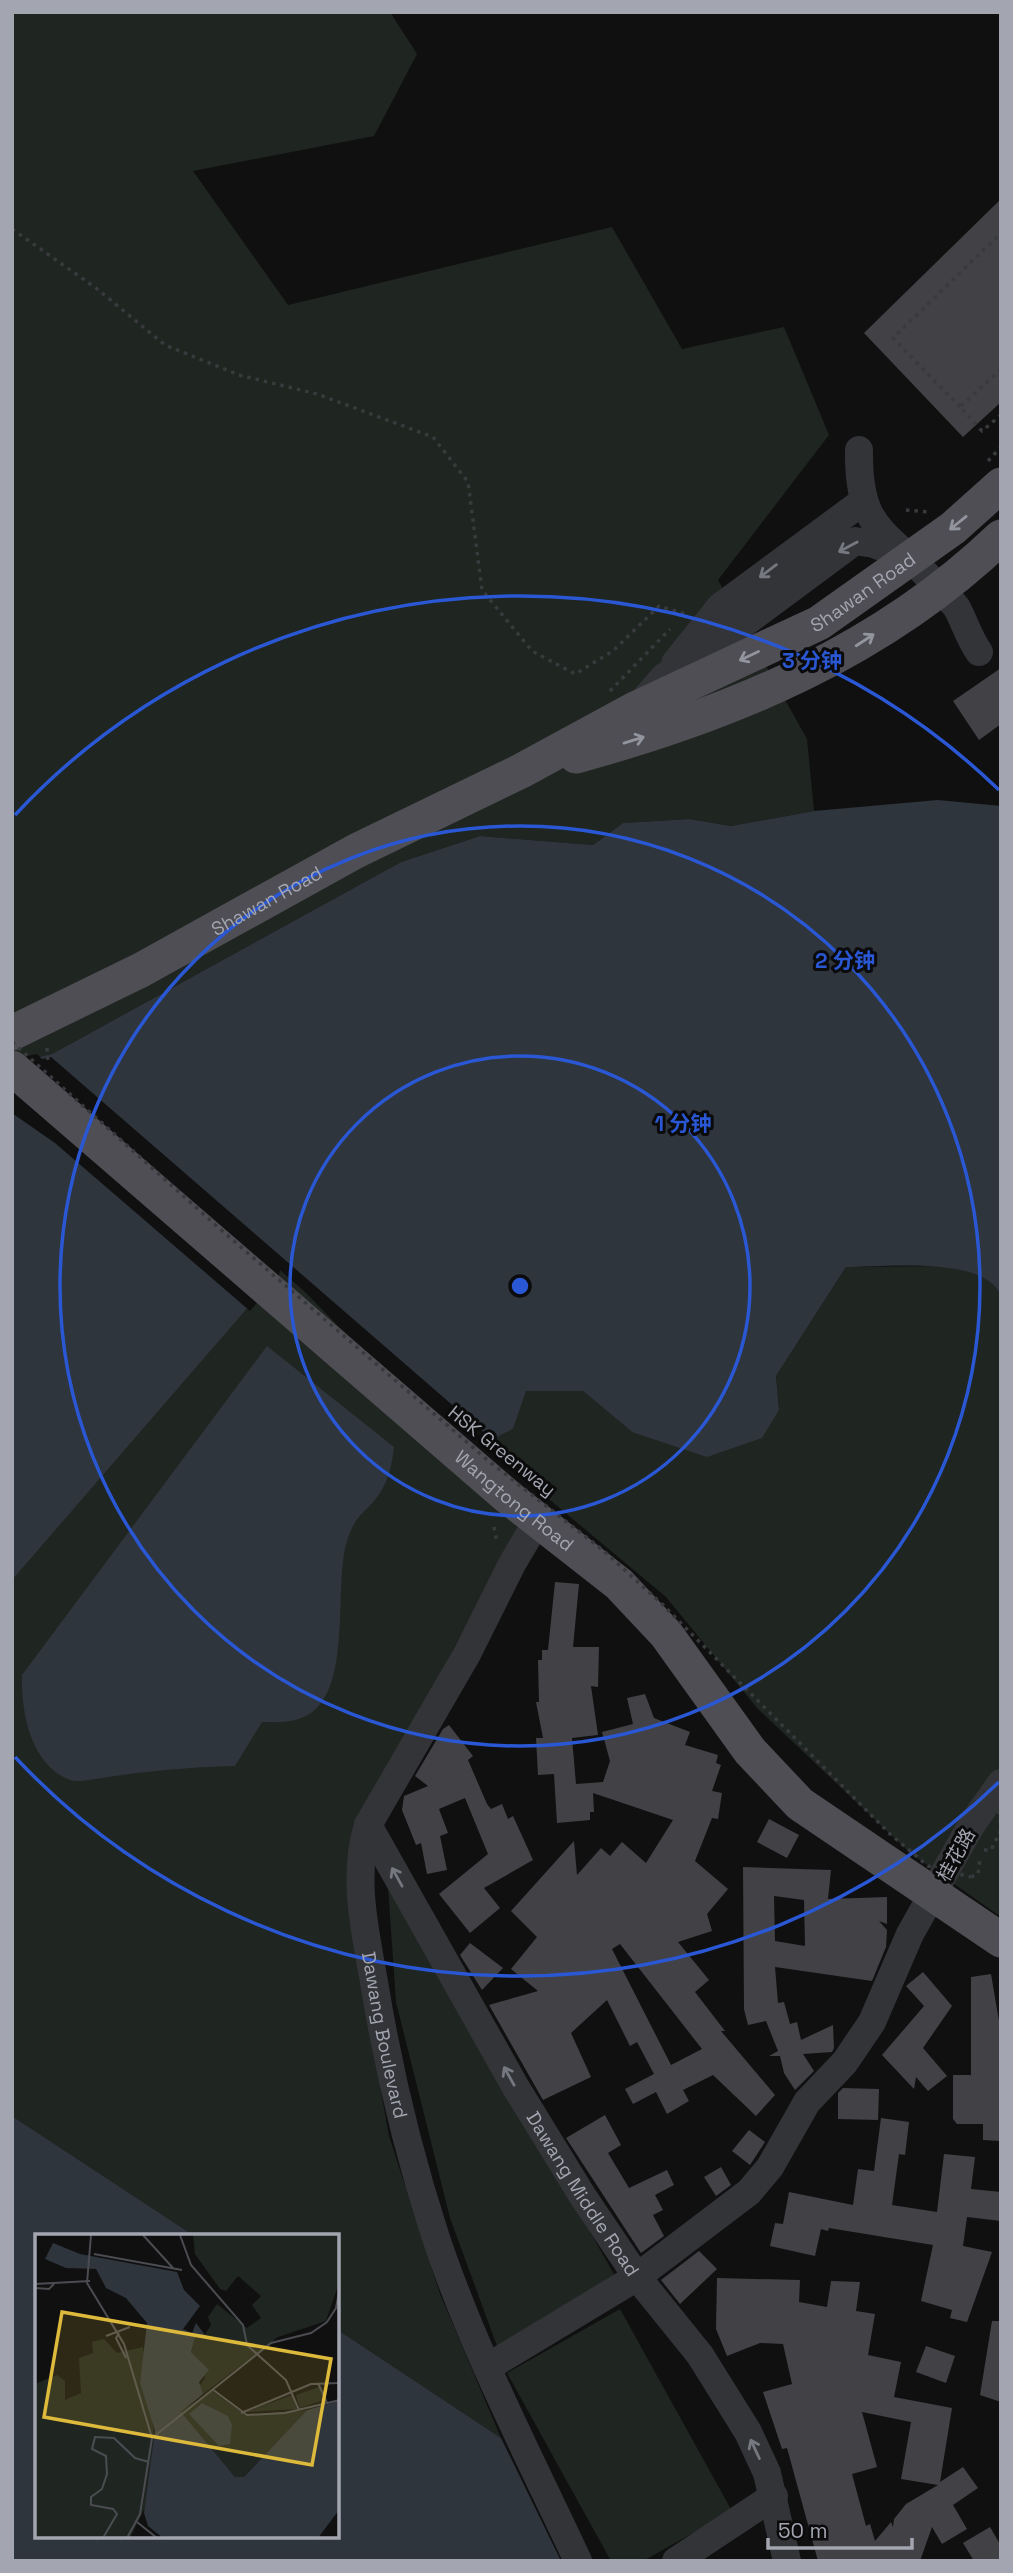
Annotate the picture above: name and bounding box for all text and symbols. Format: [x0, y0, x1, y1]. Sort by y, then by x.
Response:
one-way arrow [950, 516, 968, 531]
one-way arrow [838, 541, 858, 555]
street label: Shawan Road [806, 546, 920, 638]
one-way arrow [759, 564, 778, 579]
one-way arrow [855, 633, 875, 647]
text: 3 分钟 [782, 647, 842, 674]
one-way arrow [739, 650, 760, 663]
one-way arrow [623, 732, 645, 745]
street label: Shawan Road [207, 860, 326, 941]
text: 2 分钟 [815, 947, 875, 974]
text: 1 分钟 [655, 1110, 711, 1137]
centre of rings [508, 1274, 532, 1298]
street label: HSK Greenway [443, 1400, 561, 1502]
street label: Wangtong Road [450, 1444, 579, 1557]
street label: 桂花路 [931, 1824, 981, 1886]
one-way arrow [390, 1868, 404, 1888]
street label: Dawang Boulevard [356, 1949, 414, 2121]
one-way arrow [502, 2066, 516, 2086]
street label: Dawang Middle Road [521, 2107, 645, 2281]
inset map [35, 2234, 340, 2538]
one-way arrow [748, 2438, 761, 2459]
scale bar [768, 2506, 912, 2550]
text: 50 m [778, 2517, 828, 2544]

